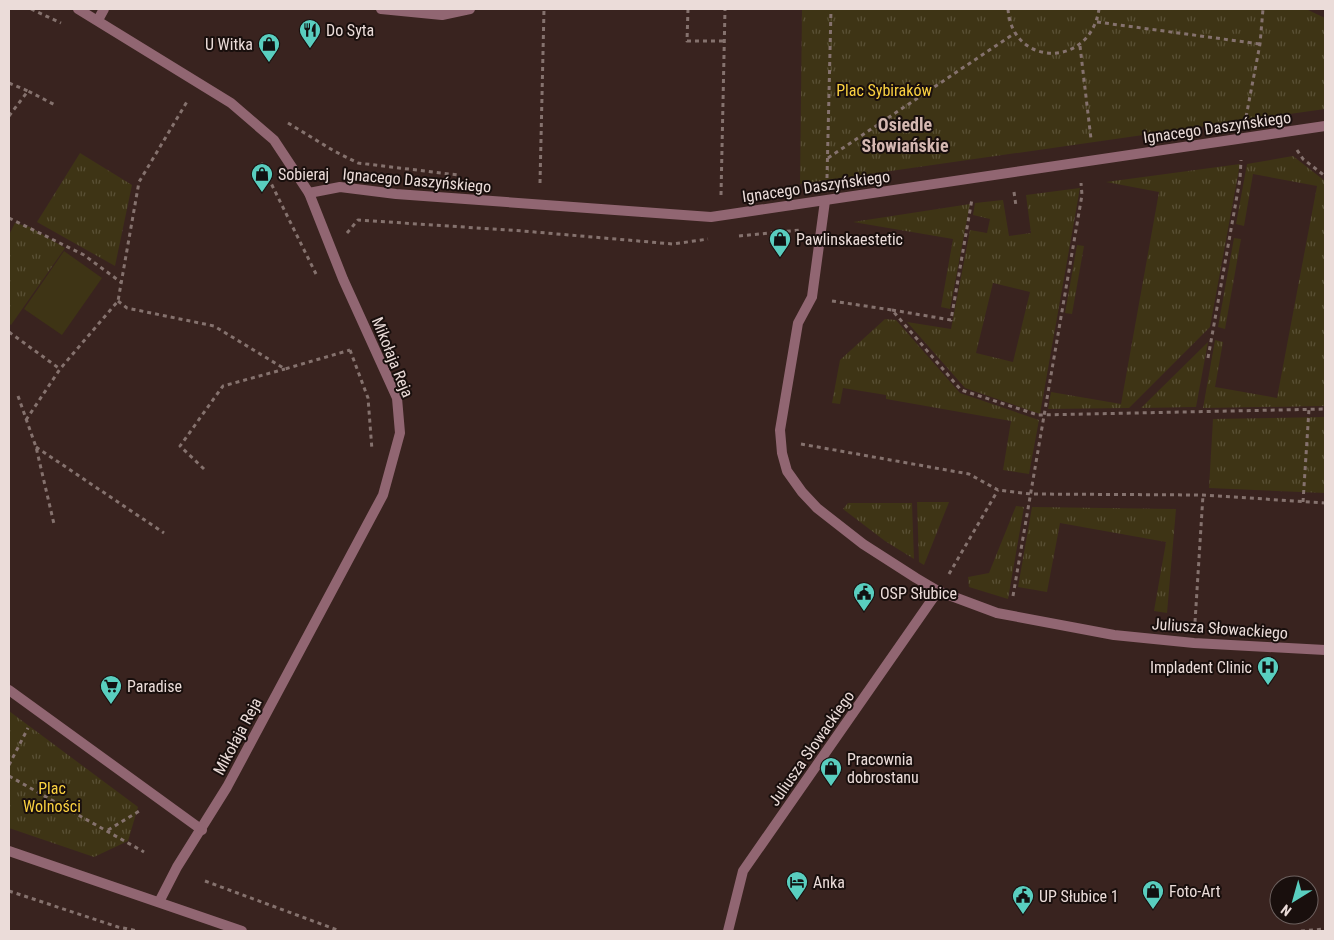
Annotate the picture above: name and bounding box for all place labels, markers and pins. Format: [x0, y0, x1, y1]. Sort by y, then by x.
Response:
restaurant icon: Do Syta [298, 18, 322, 49]
place label: Do Syta [326, 21, 374, 40]
shop icon: U Witka [257, 32, 281, 63]
place label: U Witka [205, 35, 253, 54]
shop icon: Sobieraj [250, 162, 274, 193]
place label: Sobieraj [278, 165, 329, 184]
shop icon: Pawlinskaestetic [768, 227, 792, 258]
place label: Pawlinskaestetic [796, 230, 903, 249]
public building icon: OSP Słubice [852, 581, 876, 612]
place label: OSP Słubice [880, 584, 957, 603]
hospital icon: Impladent Clinic [1256, 655, 1280, 686]
place label: Impladent Clinic [1150, 658, 1252, 677]
supermarket icon: Paradise [99, 674, 123, 705]
place label: Paradise [127, 677, 182, 696]
place label: Pracownia dobrostanu [847, 750, 919, 787]
shop icon: Pracownia dobrostanu [819, 756, 843, 787]
hotel icon: Anka [785, 870, 809, 901]
place label: Anka [813, 873, 845, 892]
shop icon: Foto-Art [1141, 879, 1165, 910]
place label: Foto-Art [1169, 882, 1221, 901]
public building icon: UP Słubice 1 [1011, 884, 1035, 915]
place label: UP Słubice 1 [1039, 887, 1119, 906]

